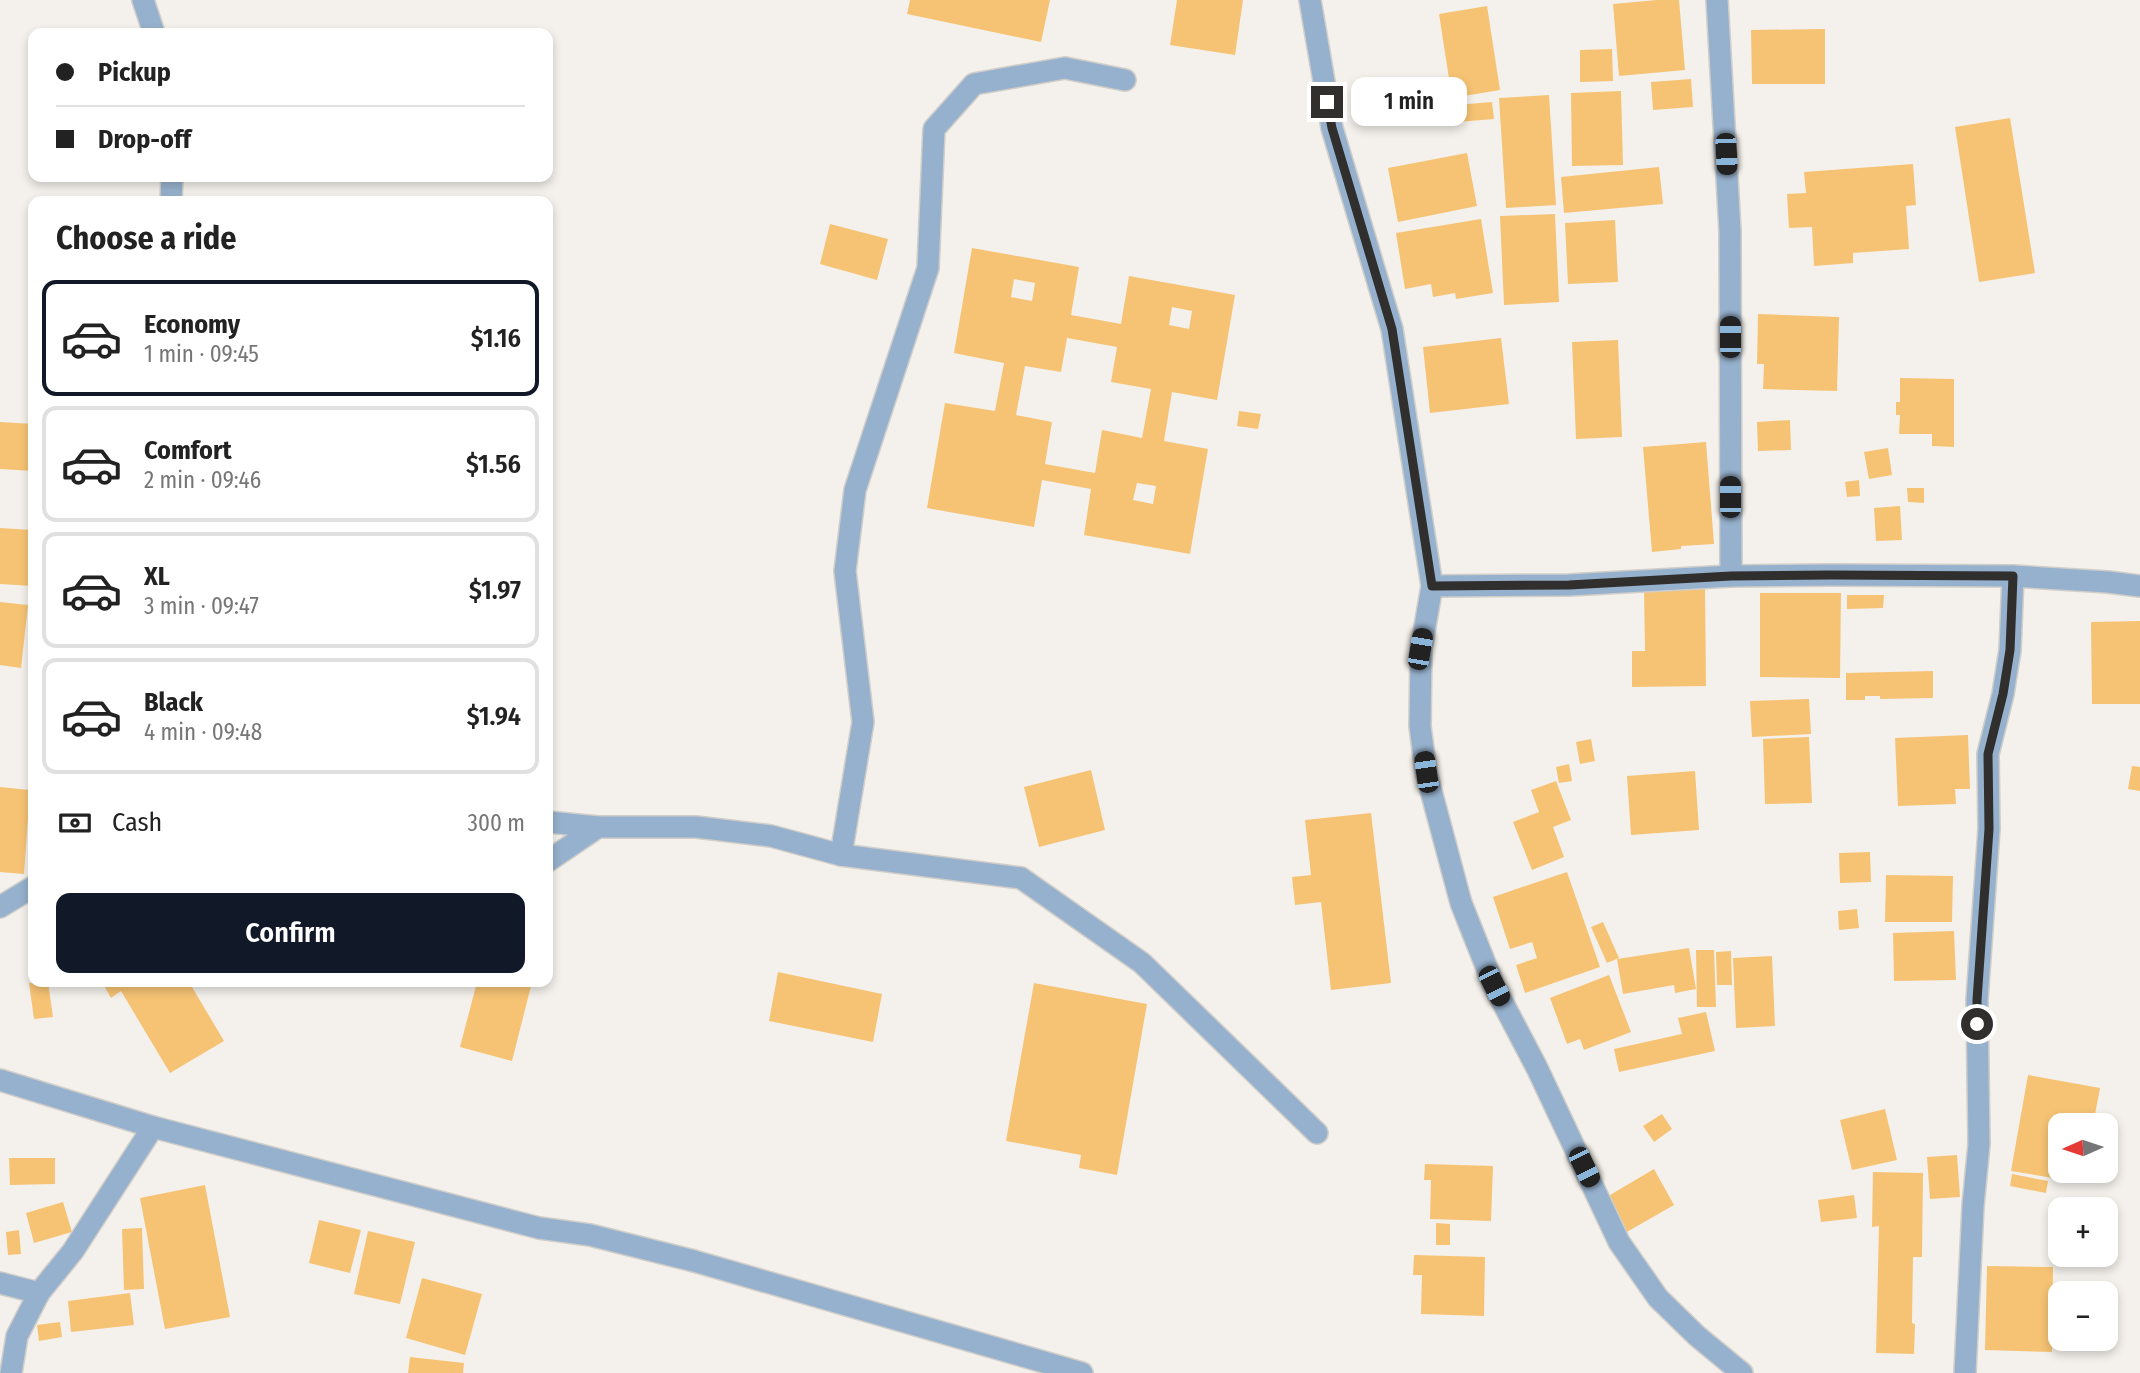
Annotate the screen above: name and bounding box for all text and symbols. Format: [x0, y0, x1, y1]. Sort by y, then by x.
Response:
text: Pickup [98, 57, 171, 88]
callout: 1 min [1352, 78, 1467, 126]
route end [1311, 86, 1343, 118]
text: 1 min [1384, 87, 1434, 115]
text: Drop-off [98, 124, 191, 155]
car [1715, 132, 1738, 176]
text: Choose a ride [56, 219, 237, 257]
icon: car [60, 307, 123, 370]
text: Economy [144, 309, 240, 340]
car [1720, 316, 1741, 358]
text: $1.16 [471, 323, 521, 354]
text: 1 min · 09:45 [144, 340, 259, 368]
icon: car [60, 433, 123, 496]
text: Comfort [144, 435, 232, 466]
text: $1.56 [466, 449, 521, 480]
text: 2 min · 09:46 [144, 466, 261, 494]
car [1720, 476, 1741, 518]
icon: car [60, 559, 123, 622]
text: XL [144, 561, 170, 592]
text: $1.97 [469, 575, 521, 606]
text: 3 min · 09:47 [144, 592, 259, 620]
car [1407, 626, 1434, 672]
icon: car [60, 685, 123, 748]
text: Black [144, 687, 203, 718]
text: $1.94 [467, 701, 521, 732]
text: 4 min · 09:48 [144, 718, 262, 746]
car [1413, 750, 1440, 794]
icon: cash [56, 804, 94, 842]
text: Cash [112, 807, 162, 838]
text: 300 m [468, 809, 525, 837]
button: Confirm [56, 893, 525, 973]
car [1476, 963, 1513, 1009]
route start [1961, 1008, 1993, 1040]
north arrow [2048, 1113, 2118, 1183]
map controls [2048, 1113, 2118, 1351]
car [1566, 1144, 1603, 1190]
button: + [2048, 1197, 2118, 1267]
button: − [2048, 1281, 2118, 1351]

